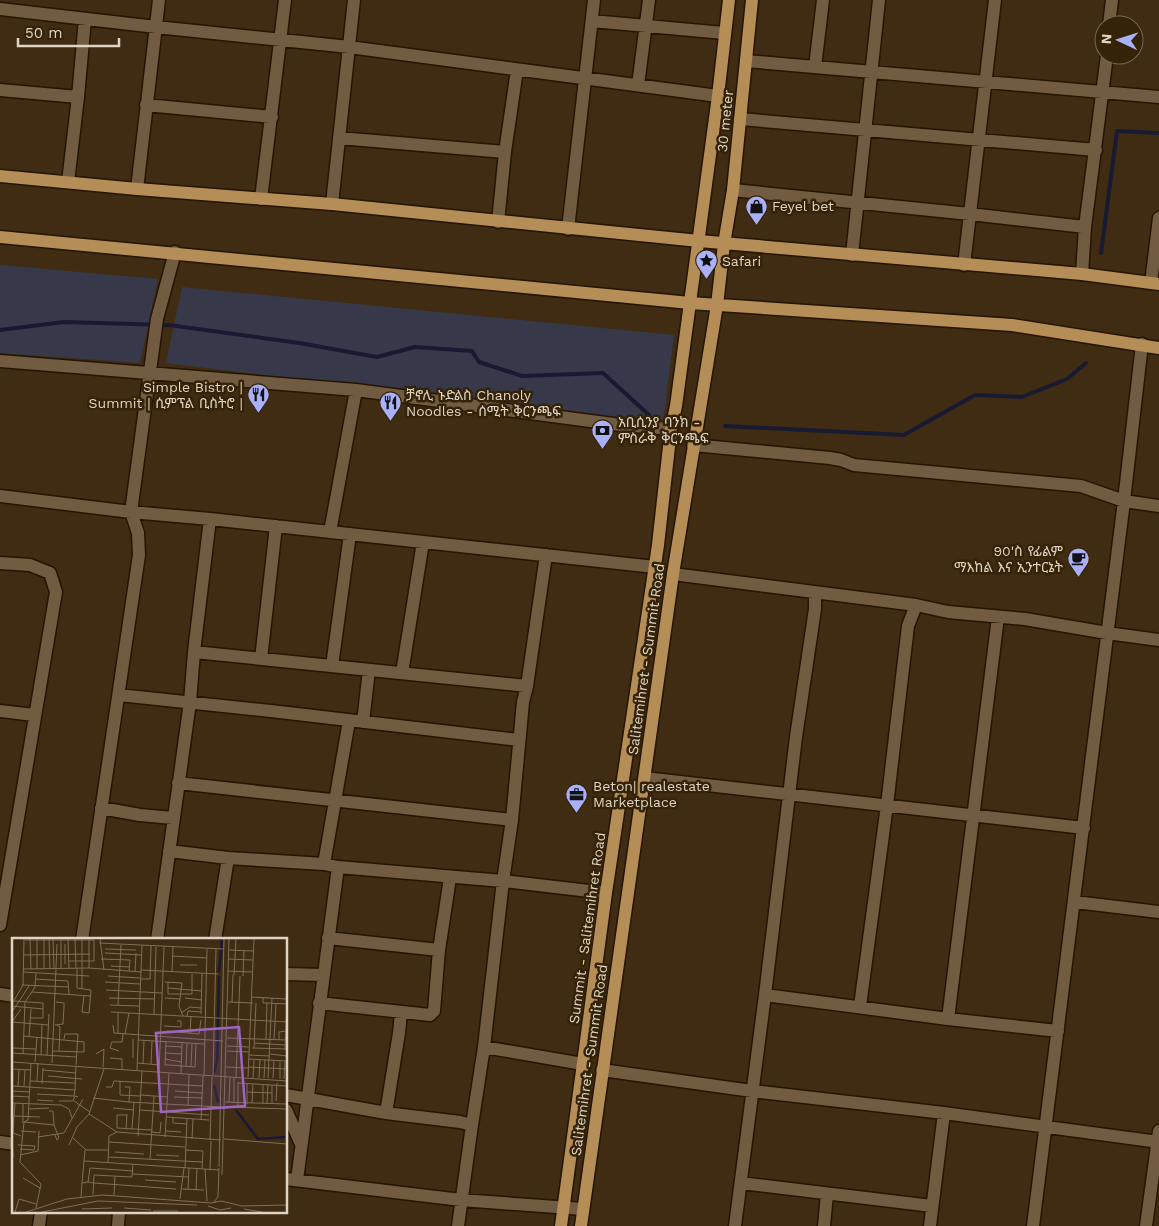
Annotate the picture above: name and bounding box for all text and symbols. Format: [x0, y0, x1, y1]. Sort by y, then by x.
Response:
scale bar [18, 15, 119, 47]
north arrow [1094, 15, 1144, 65]
text: 50 m [25, 24, 62, 42]
text: N [1098, 33, 1114, 45]
street label: 30 meter [714, 89, 736, 153]
shop icon: Feyel bet [744, 194, 768, 225]
place label: Feyel bet [772, 198, 834, 214]
place icon: Safari [694, 249, 718, 280]
place label: Safari [722, 253, 761, 269]
place label: Simple Bistro | Summit | ሲምፕል ቢስትሮ | [89, 379, 243, 411]
restaurant icon: Simple Bistro | Summit | ሲምፕል ቢስትሮ | [247, 383, 271, 414]
place label: ቻኖሊ ኑድልስ Chanoly Noodles - ሰሚት ቅርንጫፍ [406, 387, 561, 419]
restaurant icon: ቻኖሊ ኑድልስ Chanoly Noodles - ሰሚት ቅርንጫፍ [378, 391, 402, 422]
place label: አቢሲንያ ባንክ - ምስራቅ ቅርንጫፍ [618, 414, 709, 446]
bank icon: አቢሲንያ ባንክ - ምስራቅ ቅርንጫፍ [590, 418, 614, 449]
place label: 90'ስ የፊልም ማእከል እና ኢንተርኔት [954, 543, 1064, 575]
cafe icon: 90'ስ የፊልም ማእከል እና ኢንተርኔት [1067, 547, 1091, 578]
street label: Salitemihret - Summit Road [625, 562, 667, 756]
place label: Beton| realestate Marketplace [593, 778, 710, 810]
office icon: Beton| realestate Marketplace [565, 782, 589, 813]
street label: Summit - Salitemihret Road [566, 831, 608, 1025]
inset map [12, 938, 288, 1214]
street label: Salitemihret - Summit Road [568, 963, 610, 1157]

